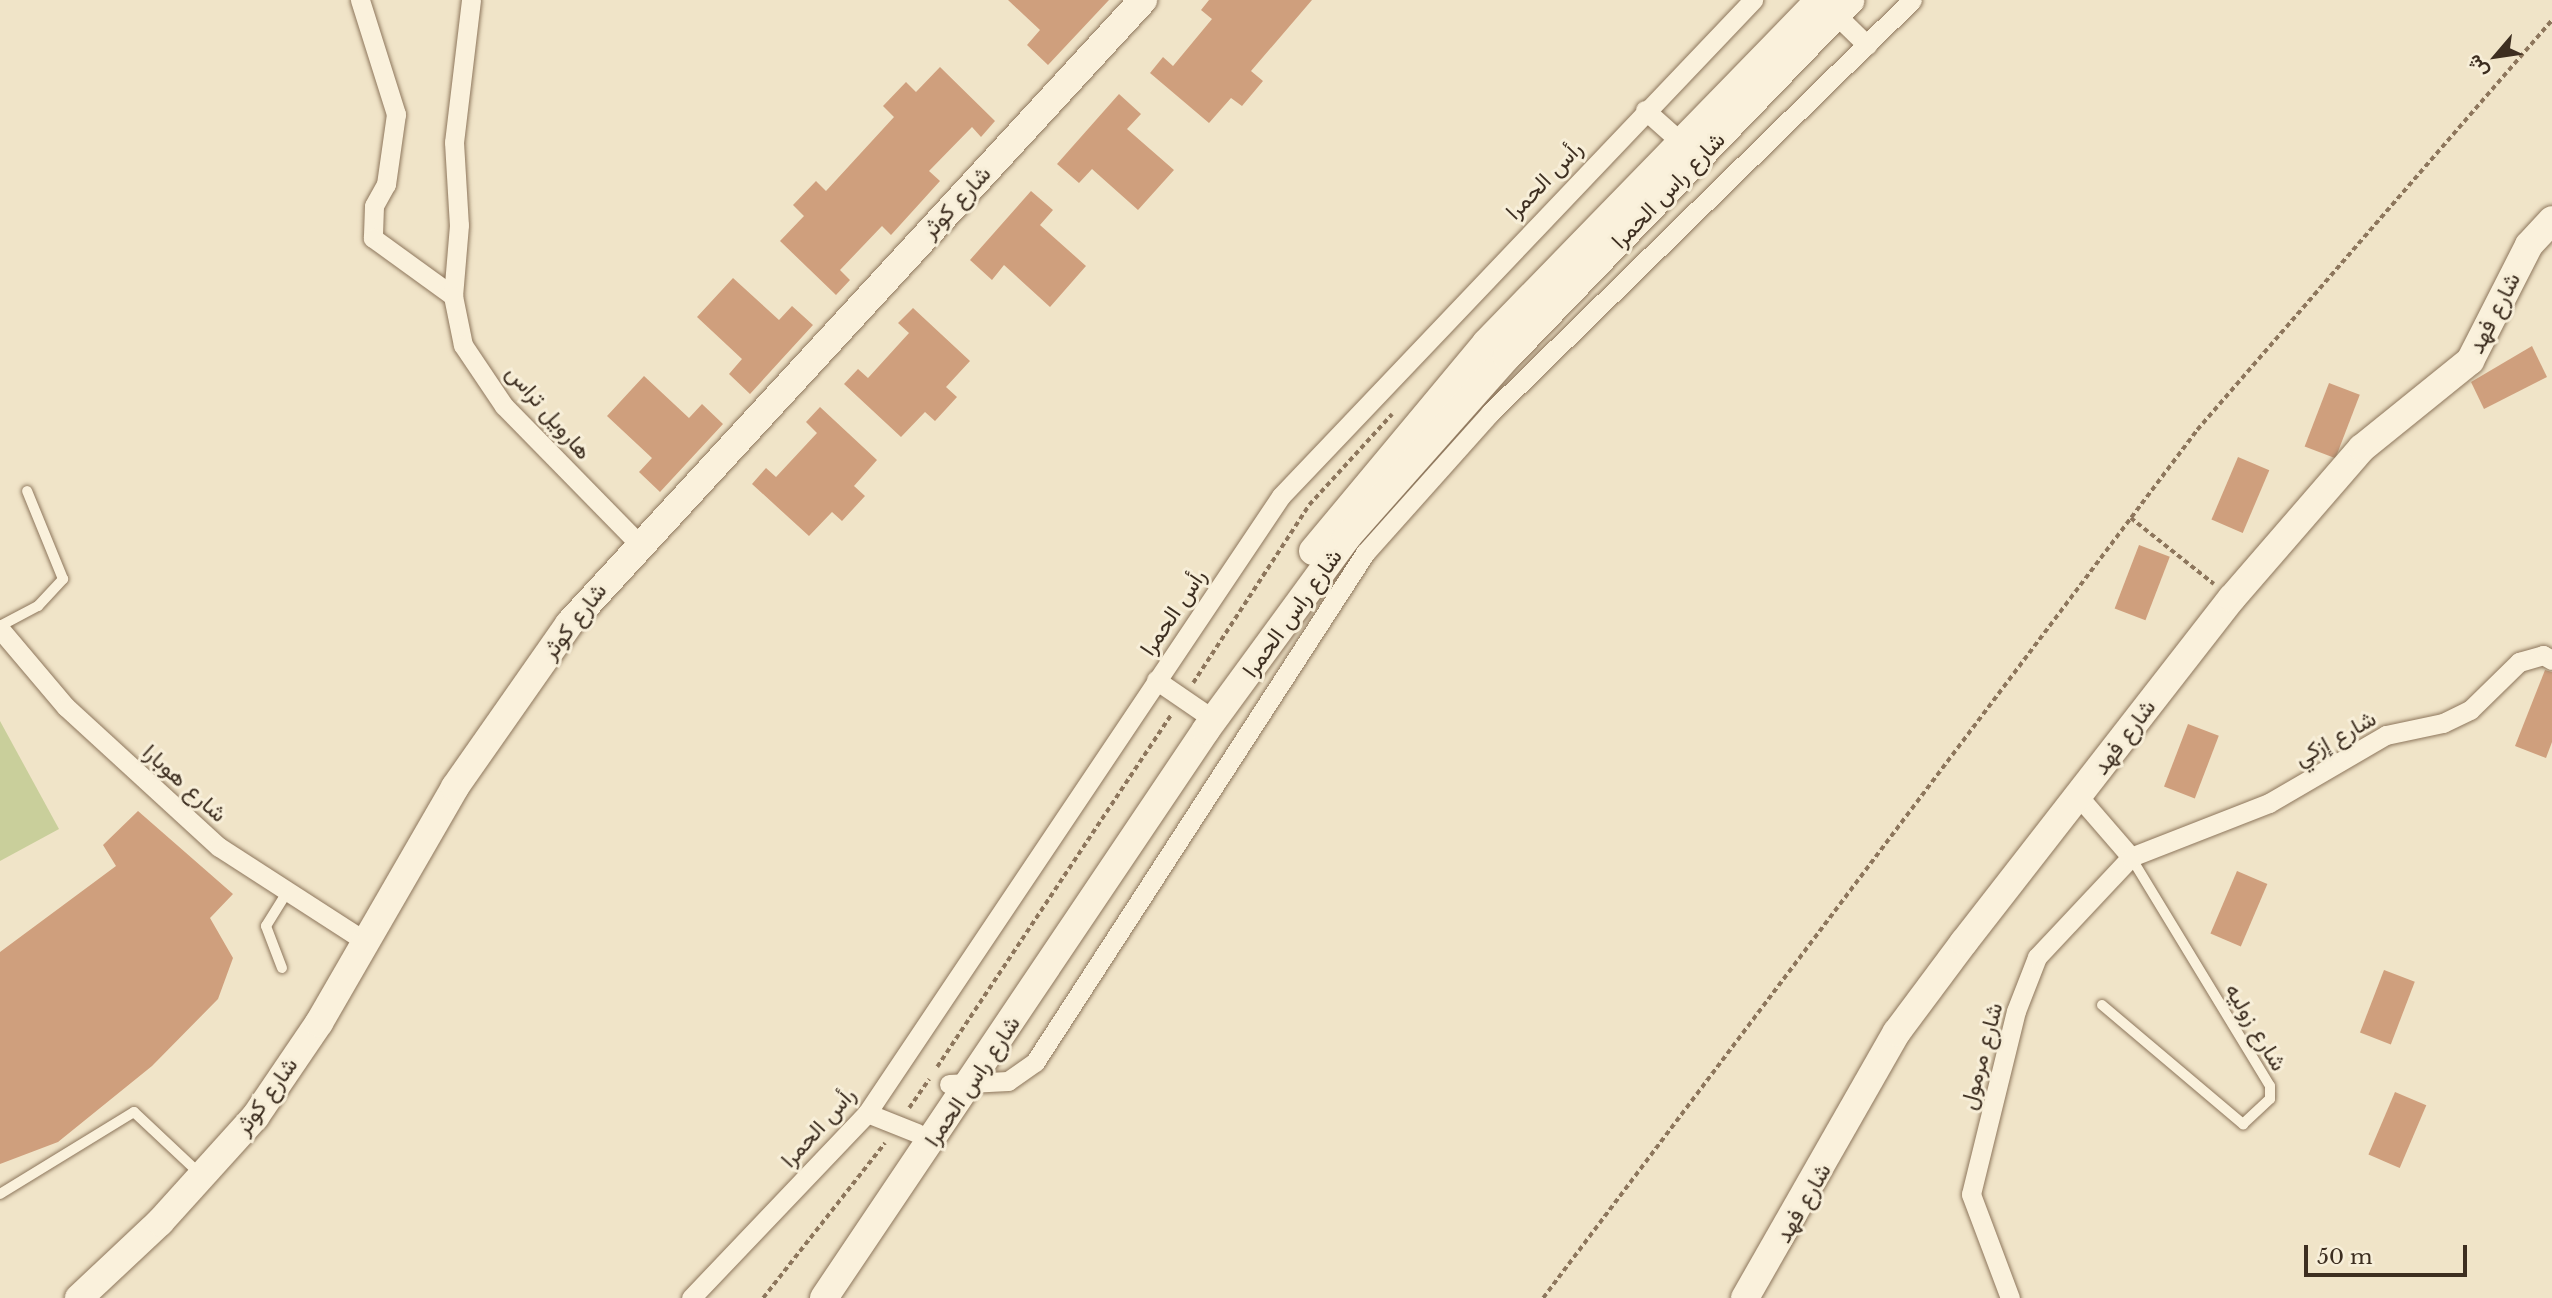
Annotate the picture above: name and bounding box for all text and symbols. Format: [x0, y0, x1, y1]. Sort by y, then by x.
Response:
north arrow [2461, 21, 2531, 91]
text: ش [2462, 51, 2493, 82]
street label: شارع راس الحمرا [1605, 126, 1731, 254]
street label: رأس الحمرا [1500, 135, 1588, 225]
street label: شارع كوثر [915, 160, 997, 244]
street label: شارع فهد [2462, 268, 2526, 358]
street label: هارويل تراس [500, 359, 598, 465]
street label: شارع راس الحمرا [1236, 544, 1348, 682]
street label: رأس الحمرا [1134, 563, 1212, 661]
street label: شارع كوثر [536, 577, 612, 665]
street label: شارع فهد [2087, 694, 2161, 780]
street label: شارع إزكي [2289, 704, 2381, 772]
street label: شارع هوبارا [137, 738, 233, 828]
street label: شارع زوليه [2219, 978, 2293, 1076]
street label: شارع مرمول [1954, 1000, 2008, 1112]
street label: شارع راس الحمرا [918, 1010, 1026, 1152]
street label: شارع كوثر [229, 1052, 303, 1140]
street label: رأس الحمرا [775, 1081, 861, 1173]
street label: شارع فهد [1769, 1158, 1837, 1248]
scale bar [2307, 1232, 2470, 1276]
text: 50 m [2317, 1244, 2372, 1270]

